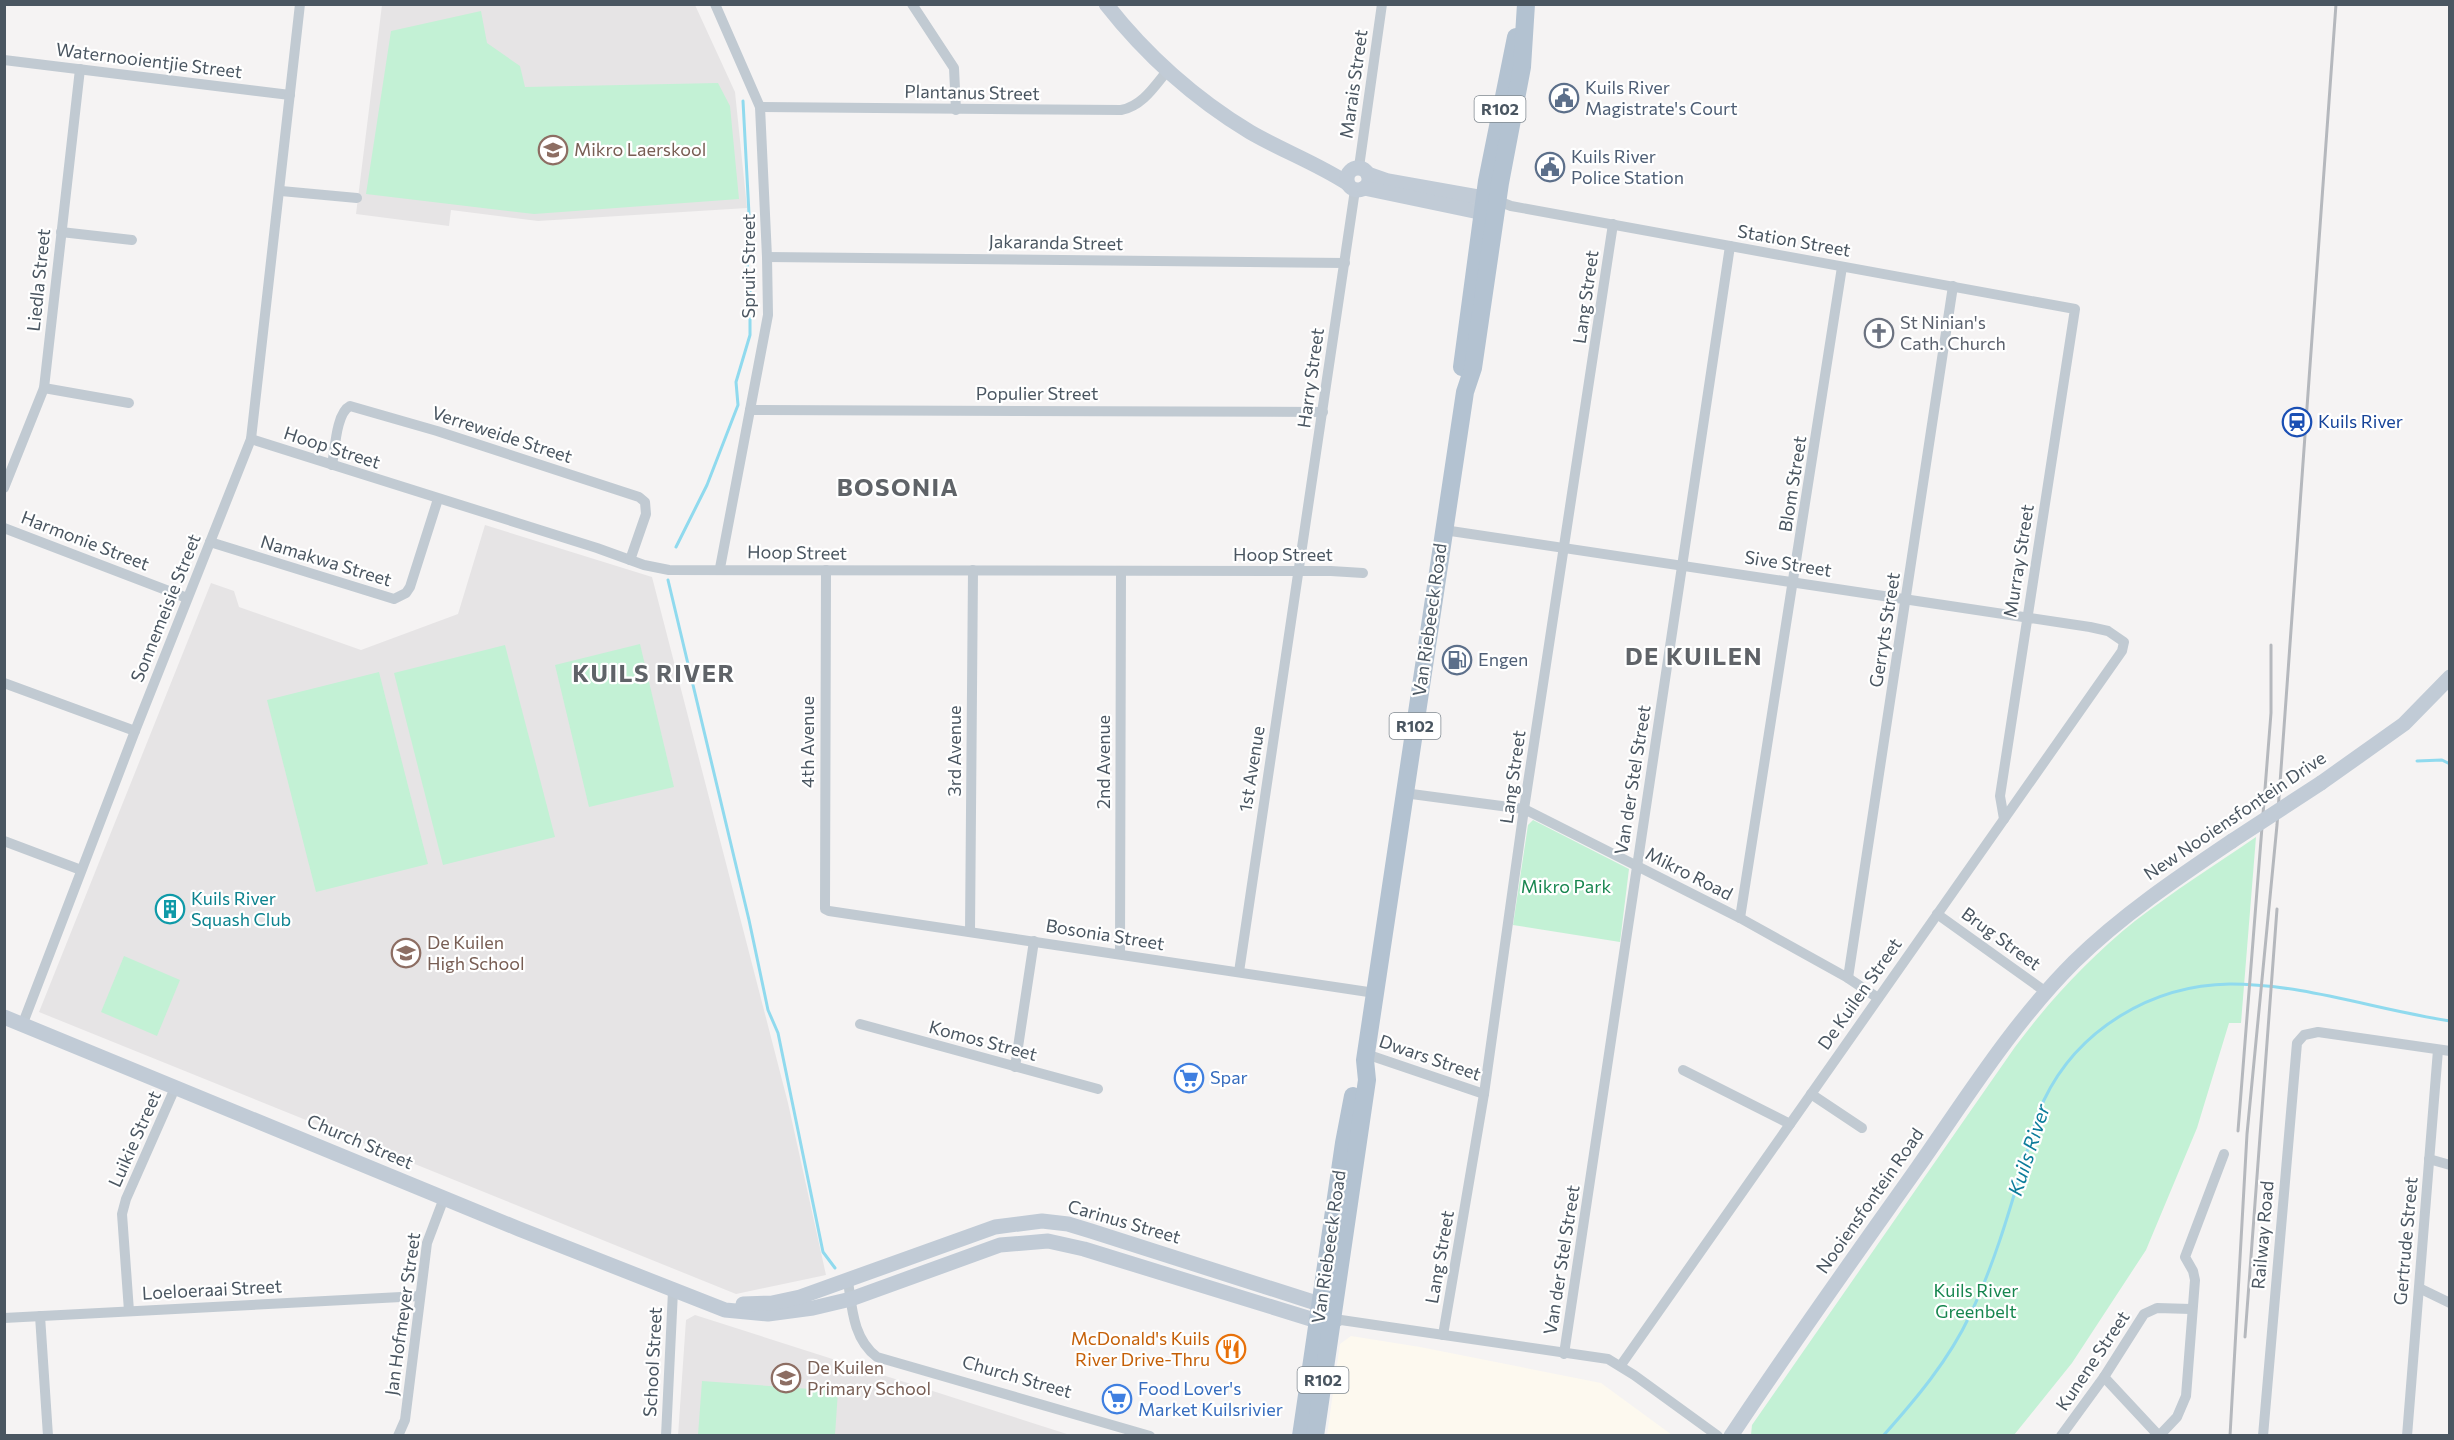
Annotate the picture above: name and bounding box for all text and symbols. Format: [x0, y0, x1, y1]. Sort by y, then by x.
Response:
street label: Marais Street [1334, 28, 1372, 140]
street label: Waternooientjie Street [55, 38, 243, 82]
place label: Kuils River Magistrate's Court [1585, 76, 1738, 119]
street label: Plantanus Street [904, 80, 1040, 104]
public building icon: Kuils River Magistrate's Court [1548, 82, 1580, 114]
road number: R102 [1474, 96, 1526, 122]
school or university icon: Mikro Laerskool [537, 134, 569, 166]
place label: Mikro Laerskool [574, 138, 706, 160]
place label: Kuils River Police Station [1571, 145, 1684, 188]
public building icon: Kuils River Police Station [1534, 151, 1566, 183]
street label: Spruit Street [737, 214, 759, 318]
street label: Station Street [1736, 219, 1853, 261]
street label: Liedla Street [22, 227, 54, 332]
street label: Jakaranda Street [988, 230, 1124, 254]
street label: Lang Street [1568, 249, 1602, 345]
place label: St Ninian's Cath. Church [1900, 311, 2006, 354]
church icon: St Ninian's Cath. Church [1863, 317, 1895, 349]
street label: Harry Street [1292, 326, 1328, 429]
street label: Populier Street [976, 382, 1098, 404]
street label: Verreweide Street [429, 401, 575, 467]
station icon: Kuils River [2281, 406, 2313, 438]
place label: Kuils River [2318, 410, 2403, 432]
street label: Hoop Street [281, 421, 383, 473]
street label: Blom Street [1774, 434, 1810, 533]
district label: BOSONIA [837, 472, 959, 501]
street label: Murray Street [1998, 503, 2038, 619]
street label: Harmonie Street [18, 506, 152, 575]
street label: Sonnemeisie Street [125, 530, 205, 685]
street label: Namakwa Street [258, 530, 394, 590]
street label: Hoop Street [747, 540, 847, 564]
street label: Van Riebeeck Road [1407, 542, 1451, 698]
street label: Hoop Street [1233, 543, 1333, 565]
street label: Sive Street [1743, 545, 1833, 581]
street label: Gerryts Street [1864, 571, 1904, 689]
district label: DE KUILEN [1625, 641, 1763, 670]
fuel station icon: Engen [1441, 644, 1473, 676]
place label: Engen [1478, 648, 1528, 670]
district label: KUILS RIVER [572, 658, 736, 687]
street label: 4th Avenue [796, 696, 818, 788]
street label: Van der Stel Street [1609, 703, 1655, 856]
street label: 3rd Avenue [943, 706, 965, 797]
road number: R102 [1390, 713, 1440, 739]
street label: 2nd Avenue [1092, 715, 1114, 809]
street label: 1st Avenue [1233, 724, 1269, 813]
street label: Lang Street [1495, 729, 1529, 825]
street label: New Nooiensfontein Drive [2139, 746, 2330, 884]
street label: Mikro Road [1642, 842, 1737, 904]
park label: Mikro Park [1521, 875, 1611, 897]
place label: Kuils River Squash Club [191, 887, 291, 930]
building icon: Kuils River Squash Club [154, 893, 186, 925]
street label: Brug Street [1958, 902, 2046, 974]
street label: Bosonia Street [1044, 914, 1166, 954]
place label: De Kuilen High School [427, 931, 525, 974]
street label: De Kuilen Street [1812, 933, 1906, 1054]
school or university icon: De Kuilen High School [390, 937, 422, 969]
street label: Komos Street [927, 1015, 1040, 1065]
street label: Dwars Street [1376, 1029, 1484, 1085]
supermarket icon: Spar [1173, 1062, 1205, 1094]
place label: Spar [1210, 1066, 1248, 1088]
street label: Luikie Street [103, 1087, 165, 1190]
water label: Kuils River [2002, 1100, 2054, 1198]
street label: Church Street [304, 1109, 417, 1173]
street label: Nooiensfontein Road [1811, 1123, 1928, 1277]
street label: Van Riebeeck Road [1306, 1169, 1350, 1325]
street label: Gertrude Street [2388, 1176, 2422, 1306]
street label: Railway Road [2246, 1180, 2278, 1290]
street label: Van der Stel Street [1538, 1183, 1584, 1336]
street label: Carinus Street [1065, 1194, 1183, 1248]
street label: Lang Street [1420, 1209, 1458, 1305]
street label: Jan Hofmeyer Street [380, 1231, 424, 1397]
street label: Loeloeraai Street [141, 1274, 283, 1304]
park label: Kuils River Greenbelt [1933, 1279, 2019, 1322]
street label: School Street [638, 1306, 666, 1418]
street label: Kunene Street [2051, 1306, 2134, 1415]
place label: McDonald's Kuils River Drive-Thru [1071, 1327, 1210, 1370]
restaurant icon: McDonald's Kuils River Drive-Thru [1215, 1333, 1247, 1365]
street label: Church Street [960, 1350, 1075, 1402]
place label: De Kuilen Primary School [807, 1356, 931, 1399]
school or university icon: De Kuilen Primary School [770, 1362, 802, 1394]
road number: R102 [1298, 1367, 1348, 1393]
place label: Food Lover's Market Kuilsrivier [1138, 1377, 1283, 1420]
supermarket icon: Food Lover's Market Kuilsrivier [1101, 1383, 1133, 1415]

